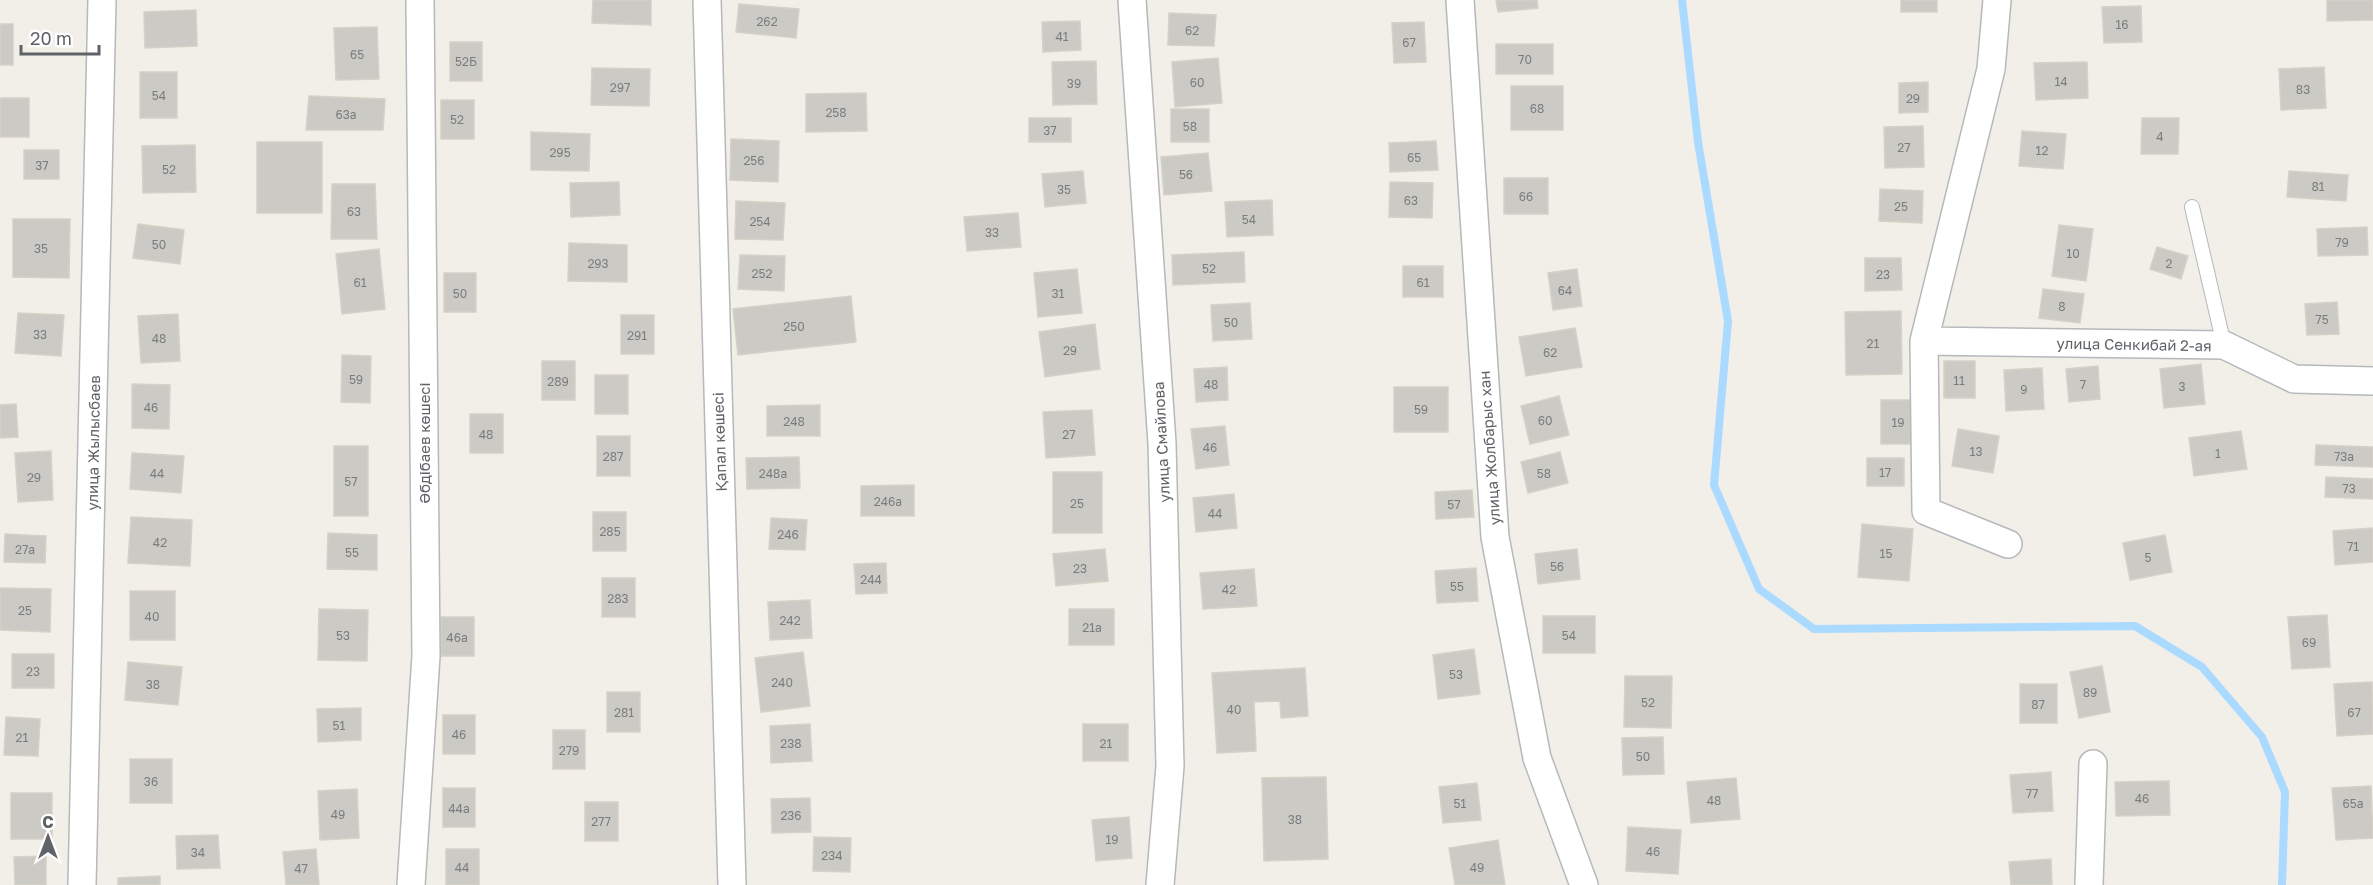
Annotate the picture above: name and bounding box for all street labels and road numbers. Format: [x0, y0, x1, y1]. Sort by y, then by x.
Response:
street label: улица Сенкибай 2-ая [2056, 334, 2212, 354]
street label: улица Жолбарыс хан [1475, 370, 1503, 526]
street label: улица Жылысбаев [83, 375, 103, 511]
street label: улица Смайлова [1149, 381, 1173, 503]
street label: Әбдібаев көшесі [415, 382, 433, 504]
street label: Қапал көшесі [708, 392, 730, 492]

